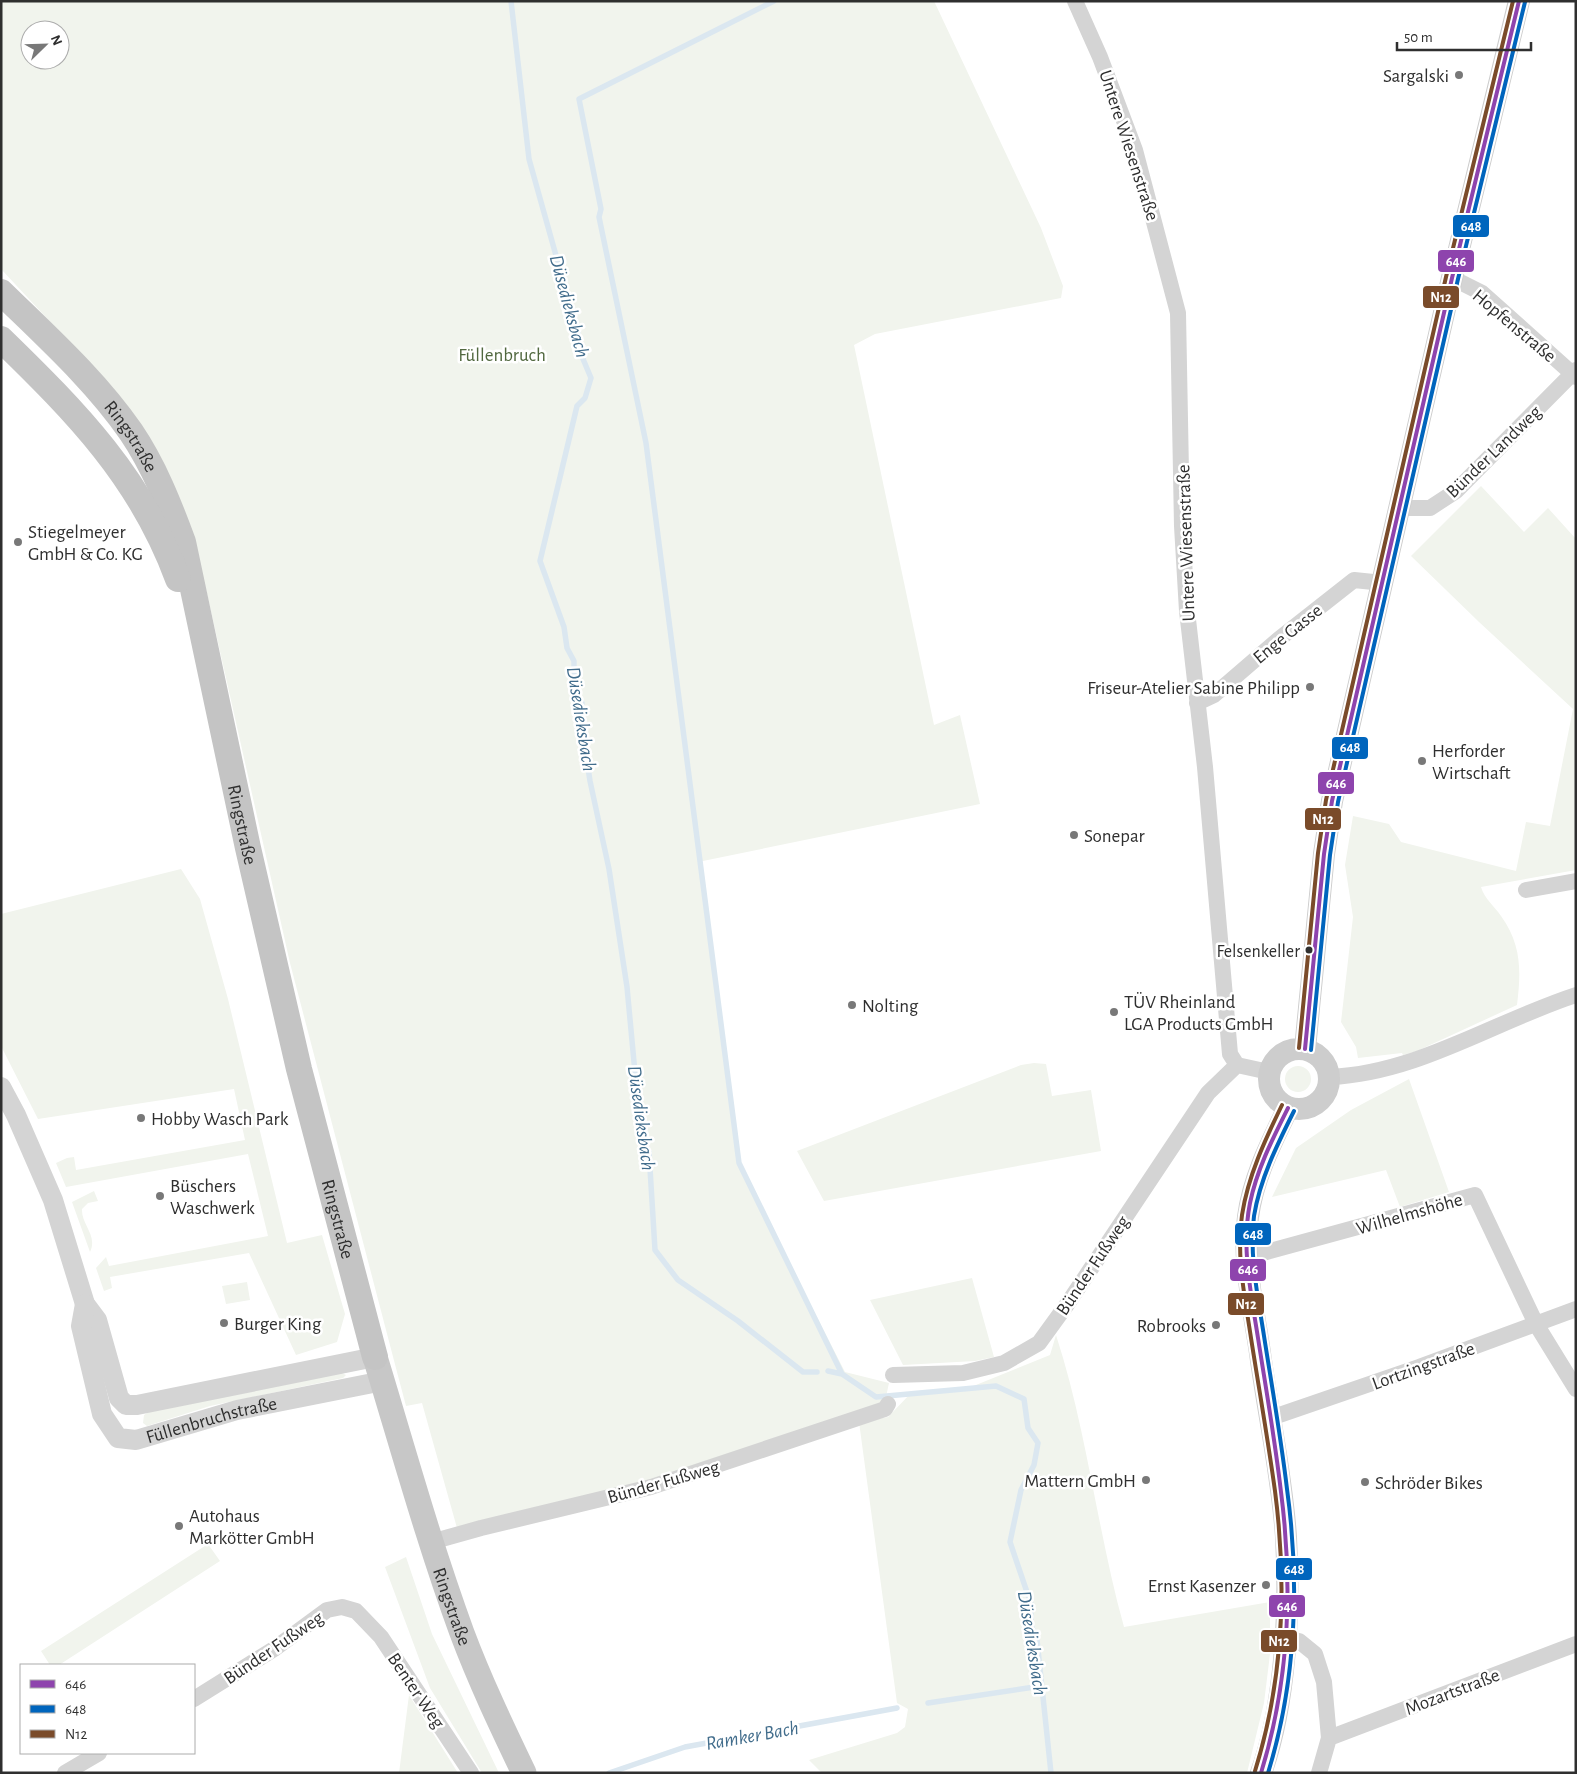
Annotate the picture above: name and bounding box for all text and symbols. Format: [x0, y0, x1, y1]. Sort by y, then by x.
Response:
north arrow [20, 20, 70, 70]
scale bar [1397, 20, 1531, 52]
text: 50 m [1404, 30, 1433, 45]
text: N [48, 33, 64, 48]
place label: Sargalski [1383, 67, 1449, 86]
street label: Untere Wiesenstraße [1095, 68, 1162, 223]
marker: Sargalski [1453, 69, 1465, 81]
line badge: 648 [1452, 214, 1490, 238]
text: 648 [1461, 220, 1481, 234]
line badge: 646 [1437, 249, 1475, 273]
water label: Düsedieksbach [546, 253, 592, 360]
text: 646 [1446, 255, 1467, 269]
line badge: N12 [1422, 285, 1460, 309]
street label: Hopfenstraße [1469, 286, 1559, 366]
text: N12 [1430, 291, 1452, 305]
park label: Füllenbruch [458, 346, 546, 365]
street label: Ringstraße [100, 397, 160, 475]
street label: Bünder Landweg [1443, 402, 1546, 502]
street label: Untere Wiesenstraße [1174, 464, 1199, 622]
place label: Stiegelmeyer GmbH & Co. KG [28, 523, 143, 564]
marker: Stiegelmeyer GmbH & Co. KG [12, 536, 24, 548]
street label: Enge Gasse [1250, 601, 1326, 668]
water label: Düsedieksbach [563, 665, 599, 773]
place label: Friseur-Atelier Sabine Philipp [1087, 679, 1300, 698]
marker: Friseur-Atelier Sabine Philipp [1304, 681, 1316, 693]
line badge: 648 [1331, 736, 1369, 760]
text: 648 [1340, 741, 1360, 755]
place label: Herforder Wirtschaft [1432, 742, 1511, 783]
marker: Herforder Wirtschaft [1416, 755, 1428, 767]
line badge: 646 [1317, 771, 1355, 795]
text: 646 [1326, 777, 1347, 791]
street label: Ringstraße [224, 783, 260, 867]
line badge: N12 [1304, 807, 1342, 831]
text: N12 [1312, 813, 1334, 827]
place label: Sonepar [1084, 827, 1145, 846]
marker: Sonepar [1068, 829, 1080, 841]
place label: Felsenkeller [1217, 943, 1300, 961]
marker: Felsenkeller [1304, 945, 1314, 955]
place label: TÜV Rheinland LGA Products GmbH [1124, 992, 1274, 1034]
place label: Nolting [862, 997, 919, 1016]
marker: Nolting [846, 999, 858, 1011]
marker: TÜV Rheinland LGA Products GmbH [1108, 1006, 1120, 1018]
water label: Düsedieksbach [624, 1064, 658, 1172]
place label: Hobby Wasch Park [151, 1110, 289, 1129]
marker: Hobby Wasch Park [135, 1112, 147, 1124]
place label: Büschers Waschwerk [170, 1177, 255, 1218]
street label: Ringstraße [318, 1178, 357, 1261]
marker: Büschers Waschwerk [154, 1190, 166, 1202]
street label: Wilhelmshöhe [1354, 1190, 1465, 1239]
street label: Bünder Fußweg [1053, 1212, 1134, 1319]
line badge: 648 [1234, 1222, 1272, 1246]
text: 648 [1243, 1228, 1263, 1242]
line badge: 646 [1229, 1258, 1267, 1282]
text: 646 [1238, 1263, 1259, 1277]
line badge: N12 [1227, 1292, 1265, 1316]
text: N12 [1235, 1298, 1257, 1312]
place label: Burger King [234, 1315, 322, 1334]
marker: Burger King [218, 1317, 230, 1329]
place label: Robrooks [1137, 1317, 1206, 1336]
marker: Robrooks [1210, 1319, 1222, 1331]
street label: Lortzingstraße [1370, 1339, 1477, 1394]
street label: Füllenbruchstraße [144, 1394, 279, 1447]
street label: Bünder Fußweg [605, 1457, 722, 1507]
place label: Mattern GmbH [1024, 1472, 1136, 1491]
marker: Mattern GmbH [1140, 1474, 1152, 1486]
place label: Schröder Bikes [1375, 1474, 1483, 1493]
marker: Schröder Bikes [1359, 1476, 1371, 1488]
place label: Autohaus Markötter GmbH [189, 1507, 315, 1548]
marker: Autohaus Markötter GmbH [173, 1520, 185, 1532]
line badge: 648 [1275, 1557, 1313, 1581]
text: 648 [1284, 1563, 1304, 1577]
street label: Ringstraße [429, 1565, 474, 1648]
place label: Ernst Kasenzer [1148, 1577, 1256, 1596]
marker: Ernst Kasenzer [1260, 1579, 1272, 1591]
water label: Düsedieksbach [1014, 1589, 1050, 1697]
line badge: 646 [1268, 1594, 1306, 1618]
text: 646 [1277, 1600, 1298, 1614]
street label: Bünder Fußweg [221, 1608, 328, 1688]
line badge: N12 [1260, 1629, 1298, 1653]
text: N12 [1268, 1635, 1290, 1649]
street label: Benter Weg [384, 1650, 448, 1733]
legend [20, 1664, 195, 1754]
street label: Mozartstraße [1403, 1666, 1502, 1719]
text: 646 [65, 1677, 86, 1692]
text: 648 [65, 1702, 86, 1717]
water label: Ramker Bach [704, 1718, 800, 1754]
text: N12 [65, 1727, 87, 1742]

